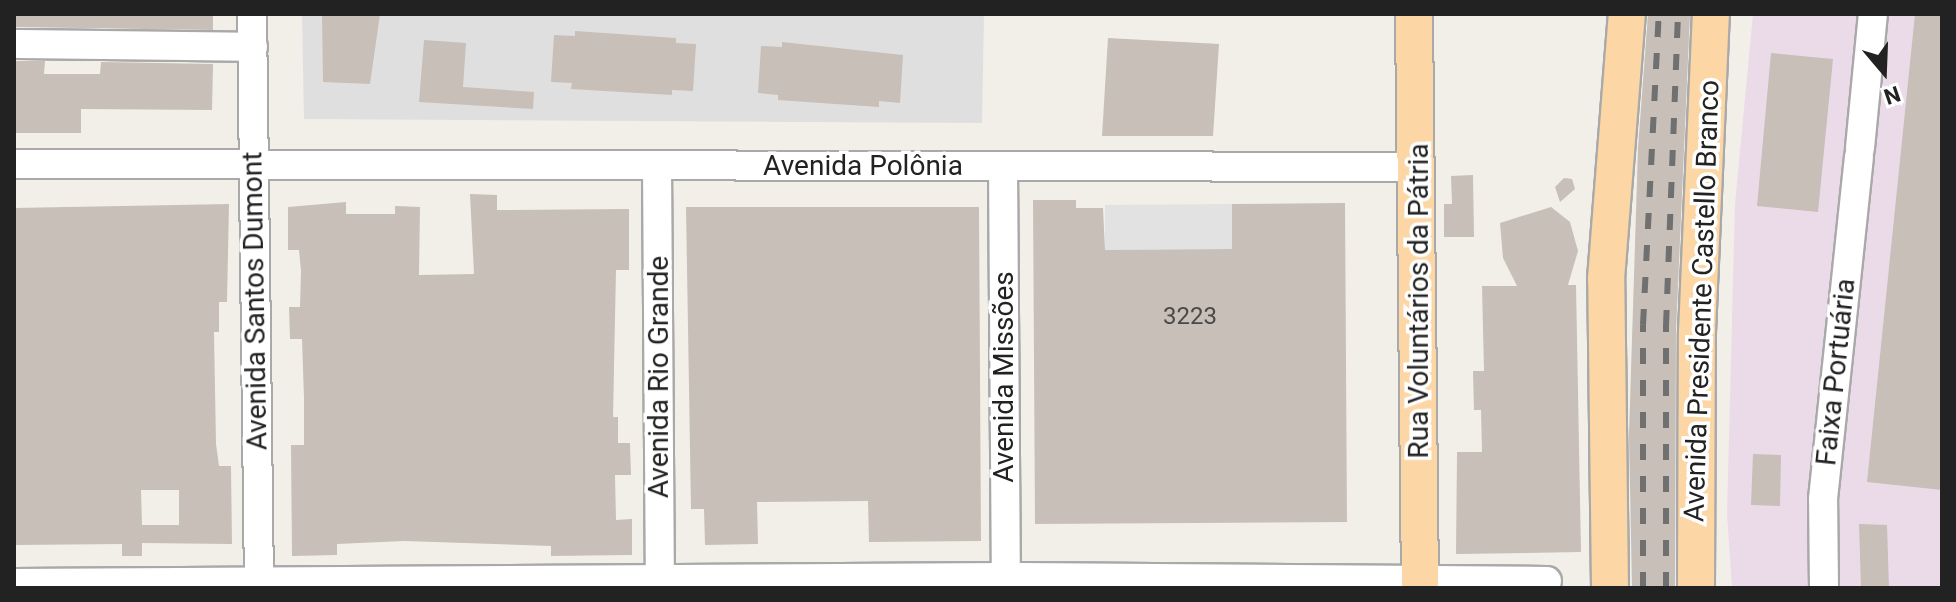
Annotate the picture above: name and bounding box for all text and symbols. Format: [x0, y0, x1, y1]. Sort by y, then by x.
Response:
north arrow [1844, 32, 1924, 112]
street label: Avenida Presidente Castello Branco [1677, 79, 1727, 523]
text: N [1881, 81, 1903, 110]
street label: Rua Voluntários da Pátria [1402, 143, 1436, 459]
street label: Avenida Polônia [763, 149, 963, 183]
street label: Avenida Santos Dumont [236, 151, 274, 451]
street label: Avenida Rio Grande [642, 256, 676, 498]
street label: Avenida Missões [987, 271, 1021, 483]
street label: Faixa Portuária [1809, 277, 1863, 467]
house number: 3223 [1163, 303, 1217, 331]

